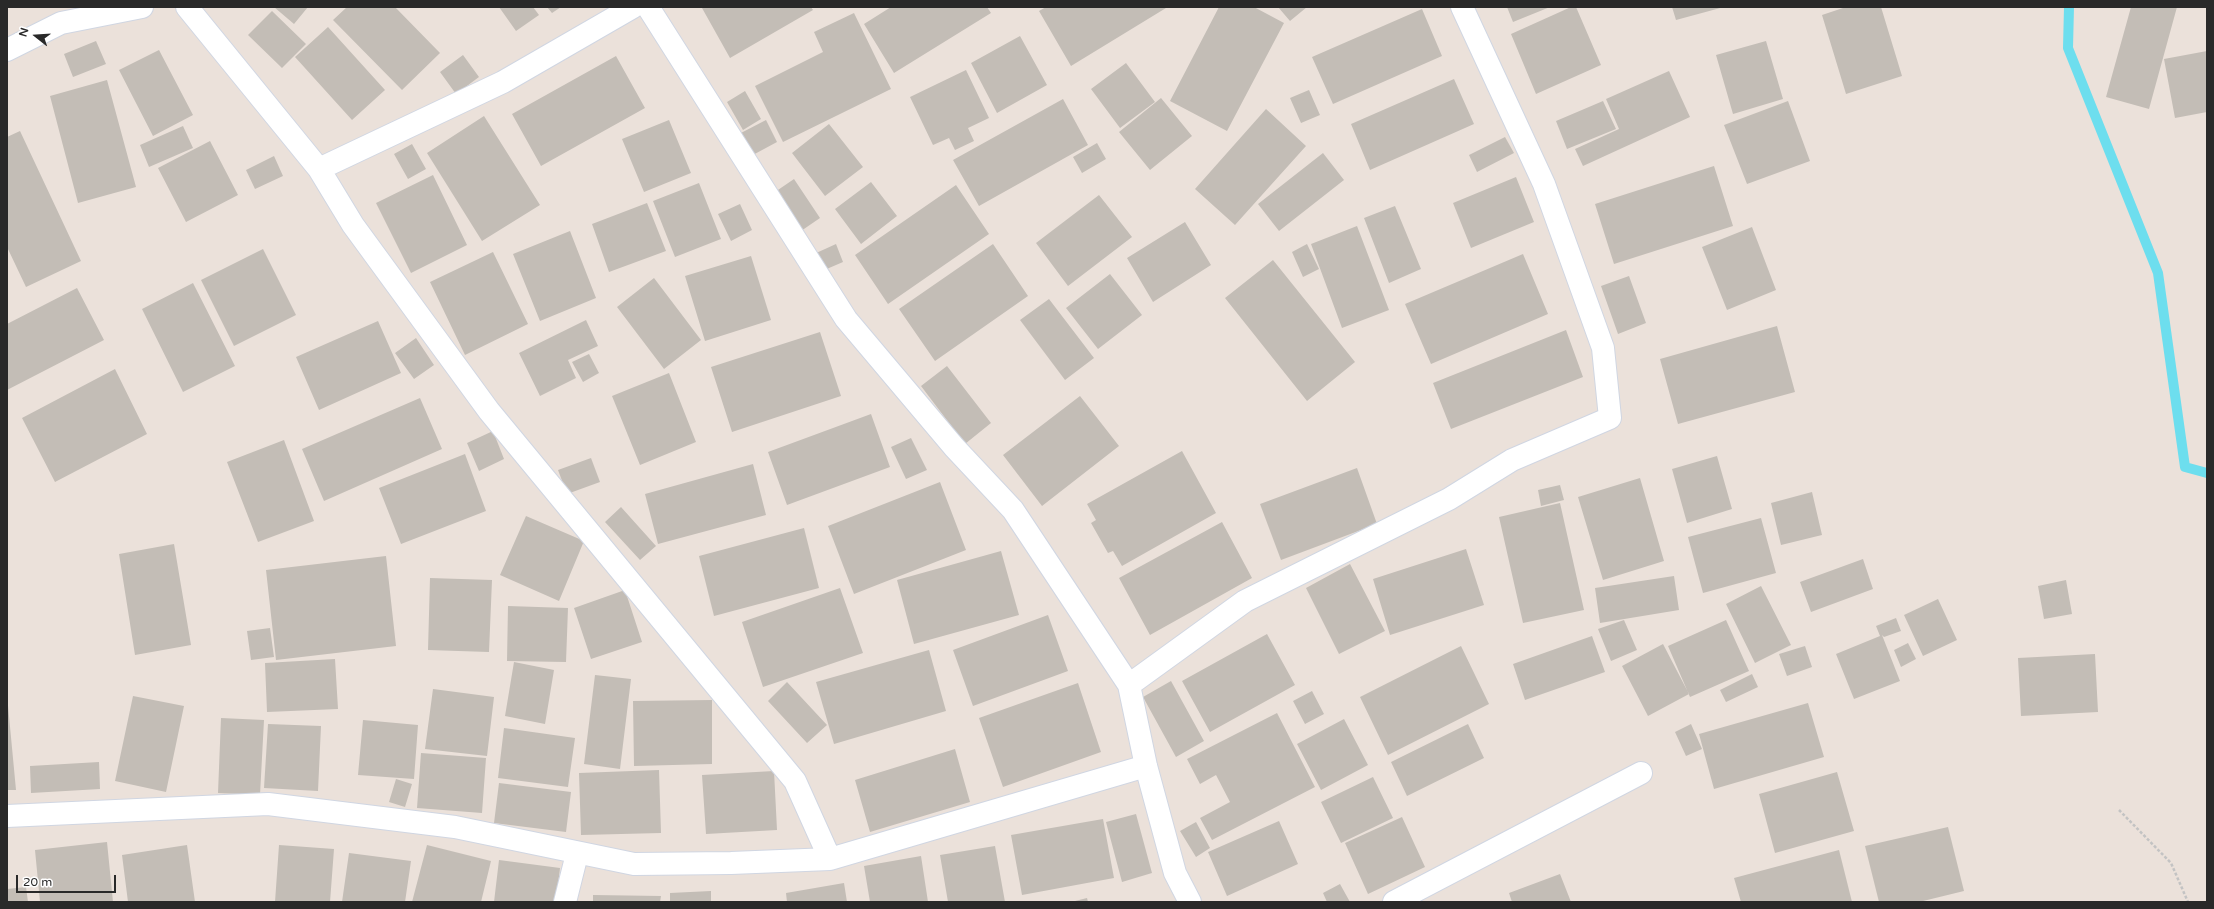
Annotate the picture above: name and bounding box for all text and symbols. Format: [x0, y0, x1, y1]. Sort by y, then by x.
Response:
north arrow [16, 16, 56, 56]
text: N [17, 26, 32, 38]
scale bar [18, 867, 118, 893]
text: 20 m [23, 875, 52, 889]

